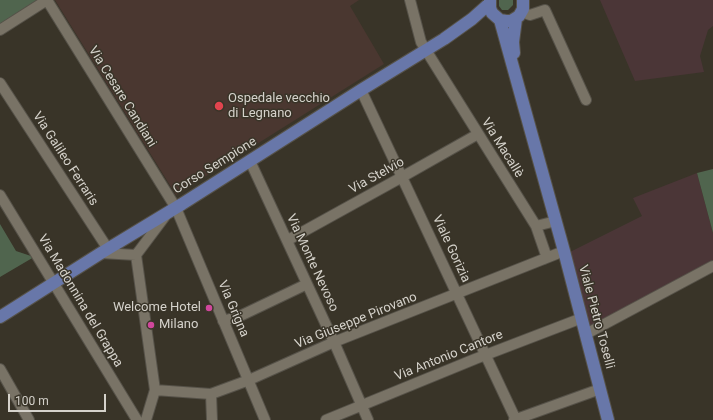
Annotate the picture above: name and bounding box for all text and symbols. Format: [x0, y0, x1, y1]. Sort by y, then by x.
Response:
street label: Via Cesare Candiani [85, 44, 159, 150]
place label: Ospedale vecchio di Legnano [228, 91, 330, 122]
marker: Ospedale vecchio di Legnano [213, 100, 225, 112]
street label: Via Galileo Ferraris [29, 109, 101, 209]
street label: Via Macallè [478, 115, 526, 181]
street label: Corso Sempione [170, 134, 260, 198]
street label: Via Stelvio [347, 154, 407, 198]
street label: Via Monte Nevoso [283, 212, 341, 314]
street label: Viale Gorizia [429, 213, 473, 285]
street label: Via Madonnina del Grappa [34, 232, 126, 370]
street label: Viale Pietro Toselli [575, 263, 617, 371]
street label: Via Grigna [214, 278, 252, 340]
street label: Via Giuseppe Pirovano [293, 289, 419, 353]
place label: Welcome Hotel [113, 300, 201, 316]
marker: Welcome Hotel [204, 303, 214, 313]
place label: Milano [159, 317, 198, 333]
marker: Milano [146, 320, 156, 330]
street label: Via Antonio Cantore [393, 327, 505, 385]
scale bar [10, 386, 108, 412]
text: 100 m [15, 394, 49, 408]

